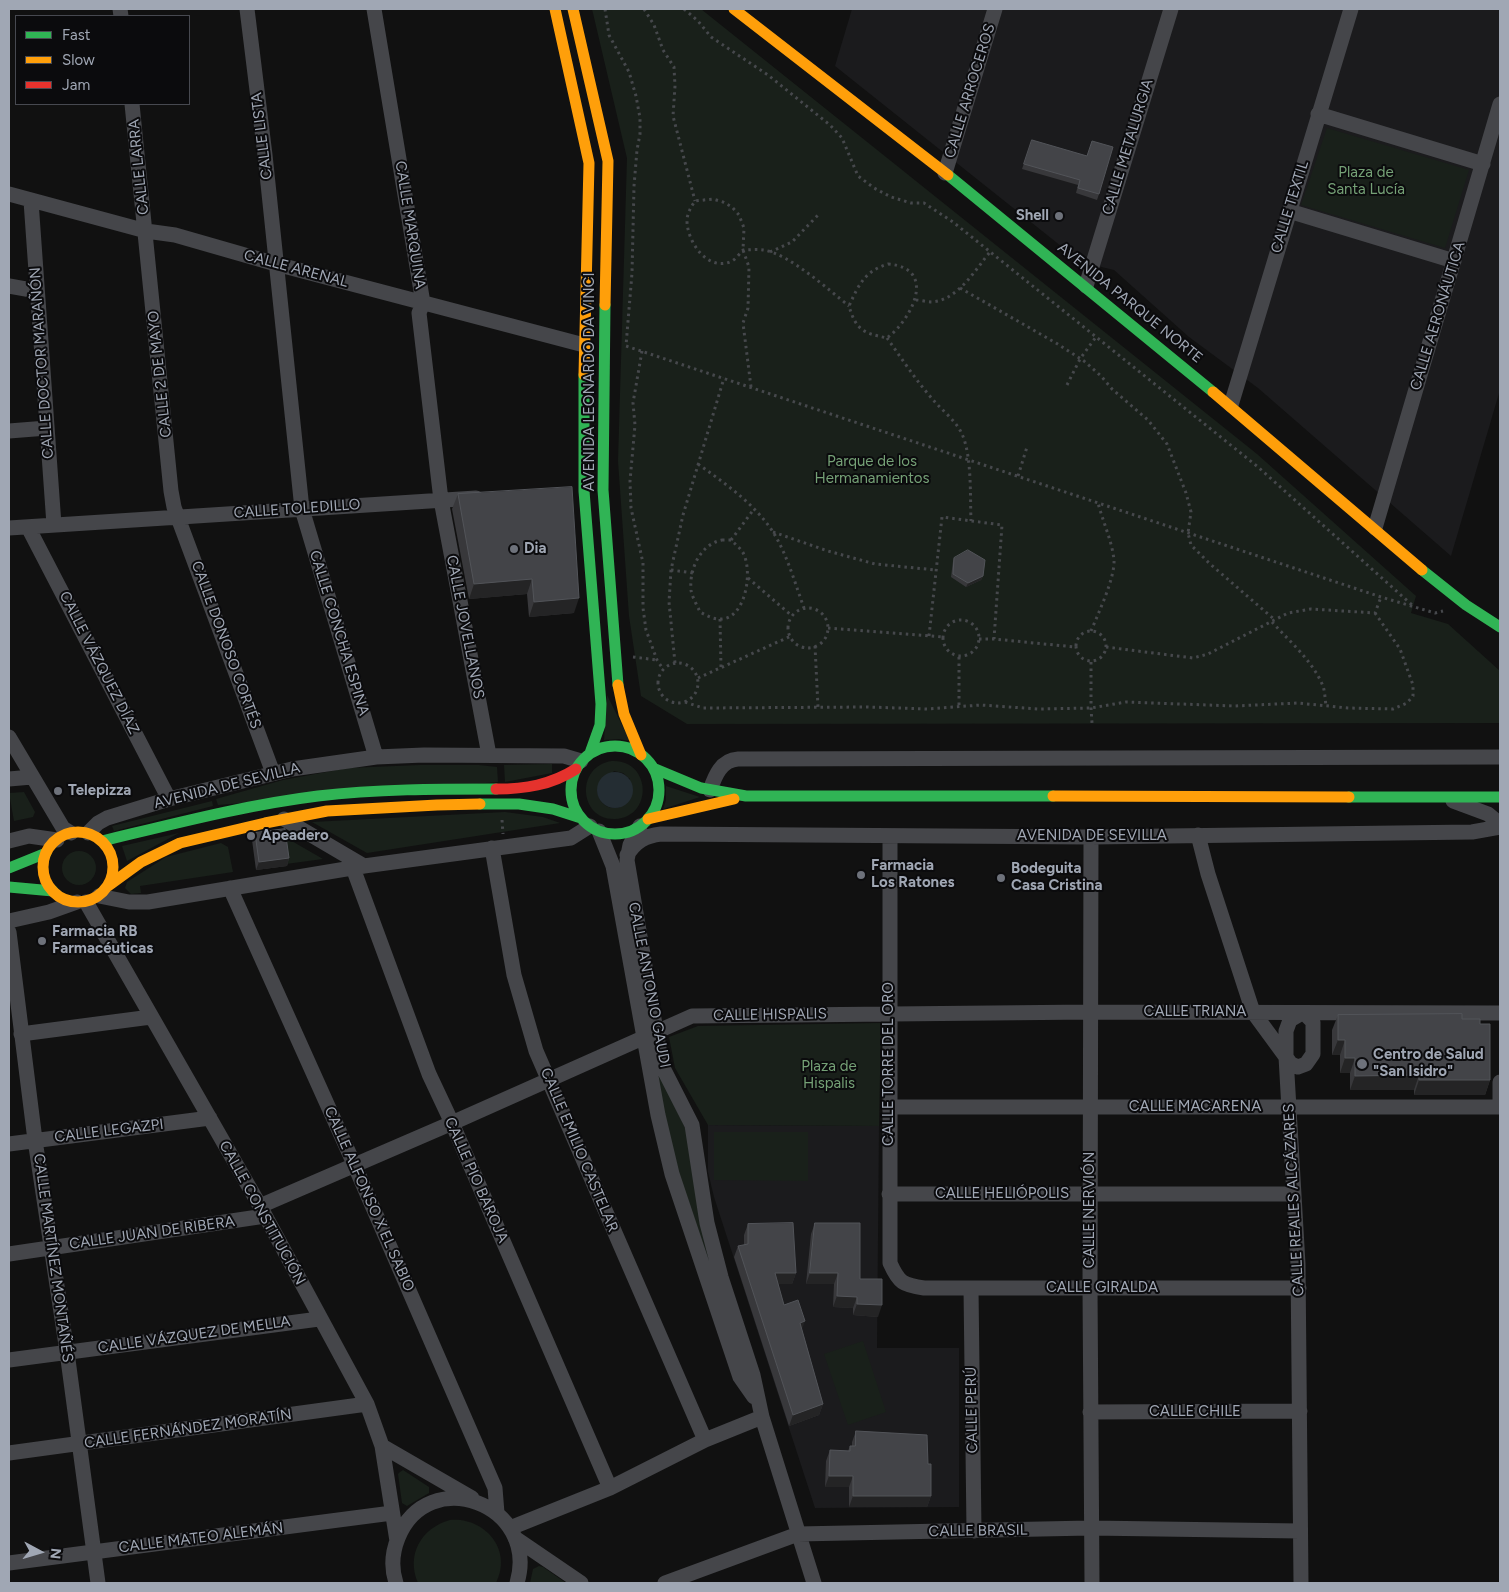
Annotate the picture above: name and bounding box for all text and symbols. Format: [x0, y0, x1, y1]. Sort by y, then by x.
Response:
legend [15, 15, 190, 105]
street label: CALLE ARROCEROS [941, 22, 999, 160]
text: Fast [62, 26, 90, 44]
text: Slow [62, 51, 95, 69]
text: Jam [62, 76, 90, 94]
street label: CALLE METALURGIA [1099, 77, 1157, 217]
street label: CALLE LISTA [248, 91, 276, 181]
street label: CALLE LARRA [125, 118, 153, 216]
street label: CALLE TEXTIL [1267, 159, 1313, 255]
street label: CALLE MARQUINA [391, 160, 429, 290]
park label: Plaza de Santa Lucía [1327, 164, 1405, 199]
place label: Shell [1016, 207, 1049, 225]
marker: Shell [1053, 210, 1065, 222]
street label: AVENIDA PARQUE NORTE [1054, 239, 1206, 367]
street label: CALLE AERONÁUTICA [1407, 239, 1469, 393]
street label: CALLE ARENAL [242, 246, 350, 292]
street label: CALLE DOCTOR MARAÑÓN [26, 266, 58, 460]
street label: AVENIDA LEONARDO DA VINCI [581, 273, 599, 491]
street label: CALLE 2 DE MAYO [144, 310, 176, 438]
park label: Parque de los Hermanamientos [814, 453, 930, 488]
street label: CALLE TOLEDILLO [233, 496, 361, 522]
place label: Dia [524, 540, 546, 558]
marker: Dia [508, 543, 520, 555]
street label: CALLE CONCHA ESPINA [305, 548, 373, 718]
street label: CALLE JOVELLANOS [442, 554, 488, 700]
street label: CALLE DONOSO CORTÉS [187, 559, 265, 731]
street label: CALLE VÁZQUEZ DÍAZ [55, 589, 143, 737]
street label: AVENIDA DE SEVILLA [152, 759, 302, 813]
place label: Telepizza [68, 782, 131, 800]
marker: Telepizza [52, 785, 64, 797]
place label: Apeadero [261, 827, 329, 845]
street label: AVENIDA DE SEVILLA [1017, 827, 1167, 845]
marker: Apeadero [245, 830, 257, 842]
place label: Farmacia Los Ratones [871, 857, 954, 892]
place label: Bodeguita Casa Cristina [1011, 860, 1102, 895]
marker: Farmacia Los Ratones [855, 869, 867, 881]
marker: Bodeguita Casa Cristina [995, 872, 1007, 884]
street label: CALLE ANTONIO GAUDI [624, 901, 674, 1069]
place label: Farmacia RB Farmacéuticas [52, 923, 153, 958]
marker: Farmacia RB Farmacéuticas [36, 935, 48, 947]
street label: CALLE TORRE DEL ORO [880, 982, 898, 1146]
street label: CALLE TRIANA [1144, 1003, 1246, 1021]
street label: CALLE HISPALIS [713, 1005, 827, 1025]
place label: Centro de Salud "San Isidro" [1373, 1046, 1484, 1081]
marker: Centro de Salud "San Isidro" [1355, 1057, 1369, 1071]
park label: Plaza de Hispalis [801, 1058, 857, 1093]
street label: CALLE EMILIO CASTELAR [536, 1065, 622, 1235]
street label: CALLE MACARENA [1129, 1098, 1261, 1116]
street label: CALLE REALES ALCÁZARES [1280, 1103, 1308, 1297]
street label: CALLE ALFONSO X EL SABIO [320, 1104, 418, 1294]
street label: CALLE PIO BAROJA [440, 1114, 512, 1246]
street label: CALLE LEGAZPI [53, 1115, 165, 1147]
street label: CALLE CONSTITUCIÓN [215, 1138, 309, 1288]
street label: CALLE MARTÍNEZ MONTAÑÉS [29, 1152, 77, 1364]
street label: CALLE NERVIÓN [1081, 1152, 1099, 1268]
street label: CALLE HELIÓPOLIS [935, 1185, 1069, 1203]
street label: CALLE JUAN DE RIBERA [68, 1212, 236, 1254]
street label: CALLE GIRALDA [1046, 1279, 1158, 1297]
street label: CALLE VÁZQUEZ DE MELLA [97, 1313, 291, 1357]
street label: CALLE PERÚ [962, 1366, 982, 1454]
street label: CALLE CHILE [1149, 1403, 1241, 1421]
street label: CALLE FERNÁNDEZ MORATÍN [83, 1406, 293, 1452]
street label: CALLE MATEO ALEMÁN [118, 1519, 284, 1557]
street label: CALLE BRASIL [928, 1521, 1028, 1541]
north arrow [15, 1527, 65, 1577]
text: N [46, 1547, 64, 1560]

